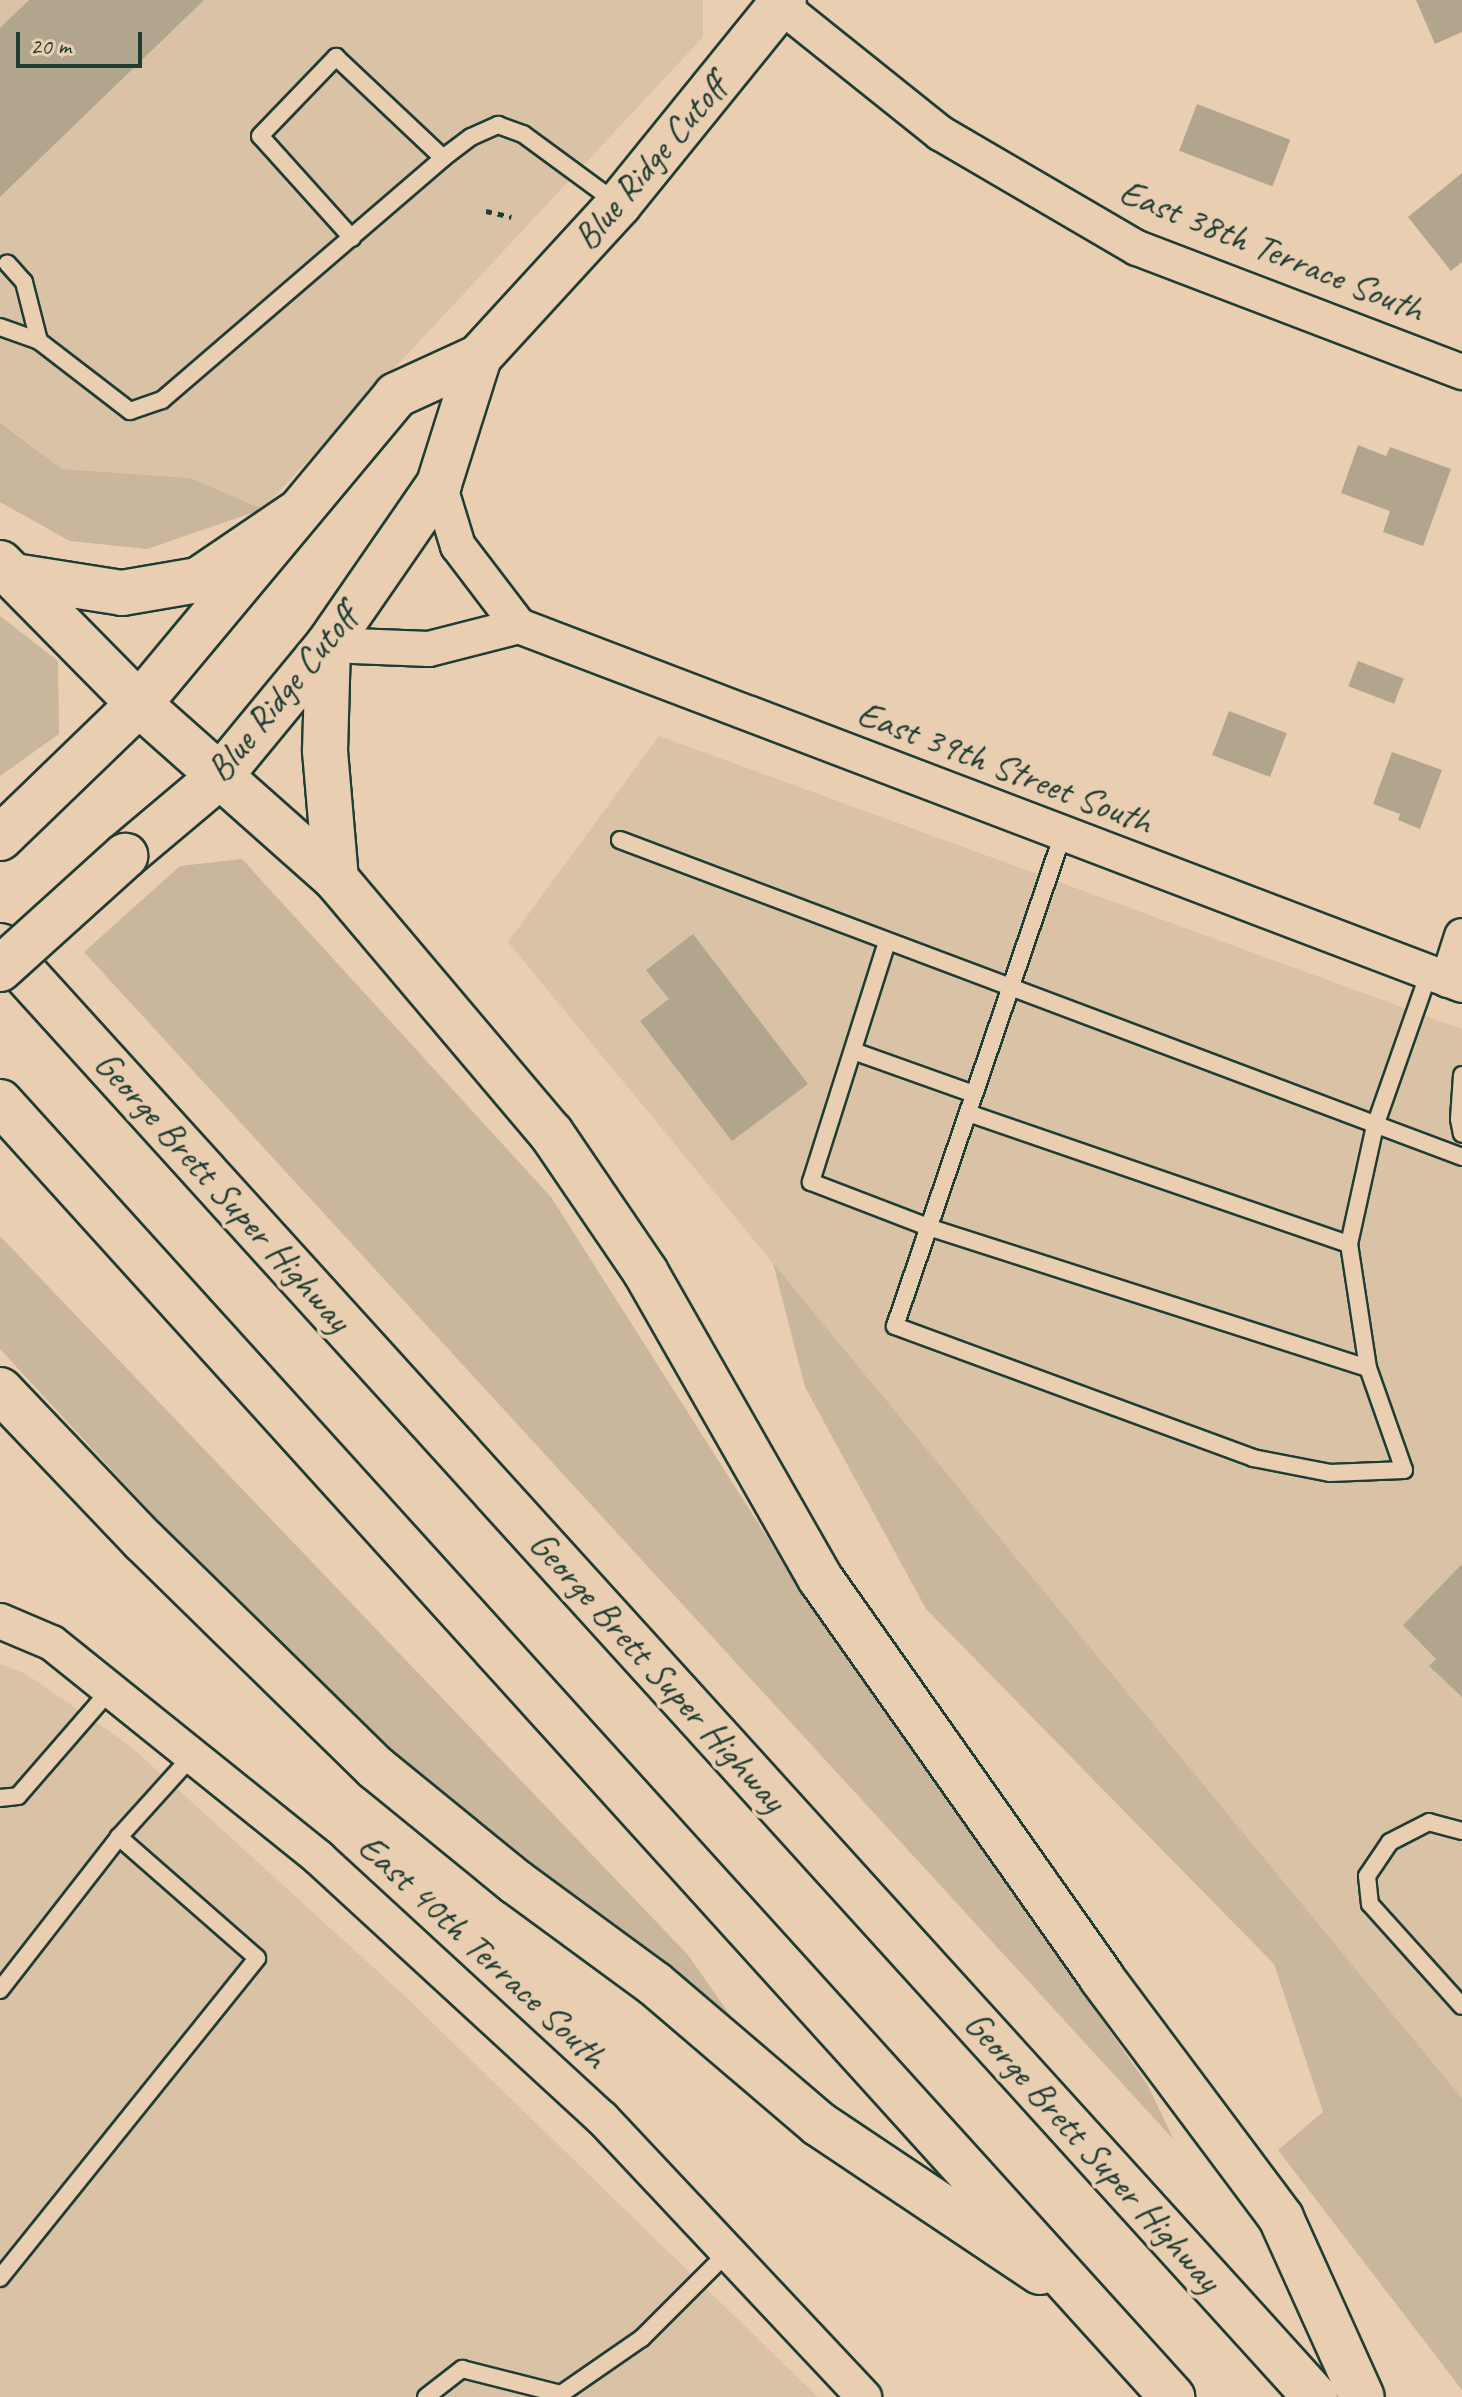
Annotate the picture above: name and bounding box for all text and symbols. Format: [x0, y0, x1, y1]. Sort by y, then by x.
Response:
scale bar [20, 16, 146, 66]
text: 20 m [30, 31, 71, 61]
street label: Blue Ridge Cutoff [563, 65, 737, 259]
street label: East 38th Terrace South [1113, 168, 1431, 332]
street label: Blue Ridge Cutoff [196, 595, 368, 791]
street label: East 39th Street South [851, 690, 1159, 844]
street label: George Brett Super Highway [85, 1041, 361, 1341]
street label: George Brett Super Highway [520, 1521, 796, 1821]
street label: East 40th Terrace South [349, 1824, 617, 2078]
street label: George Brett Super Highway [955, 2001, 1231, 2301]

